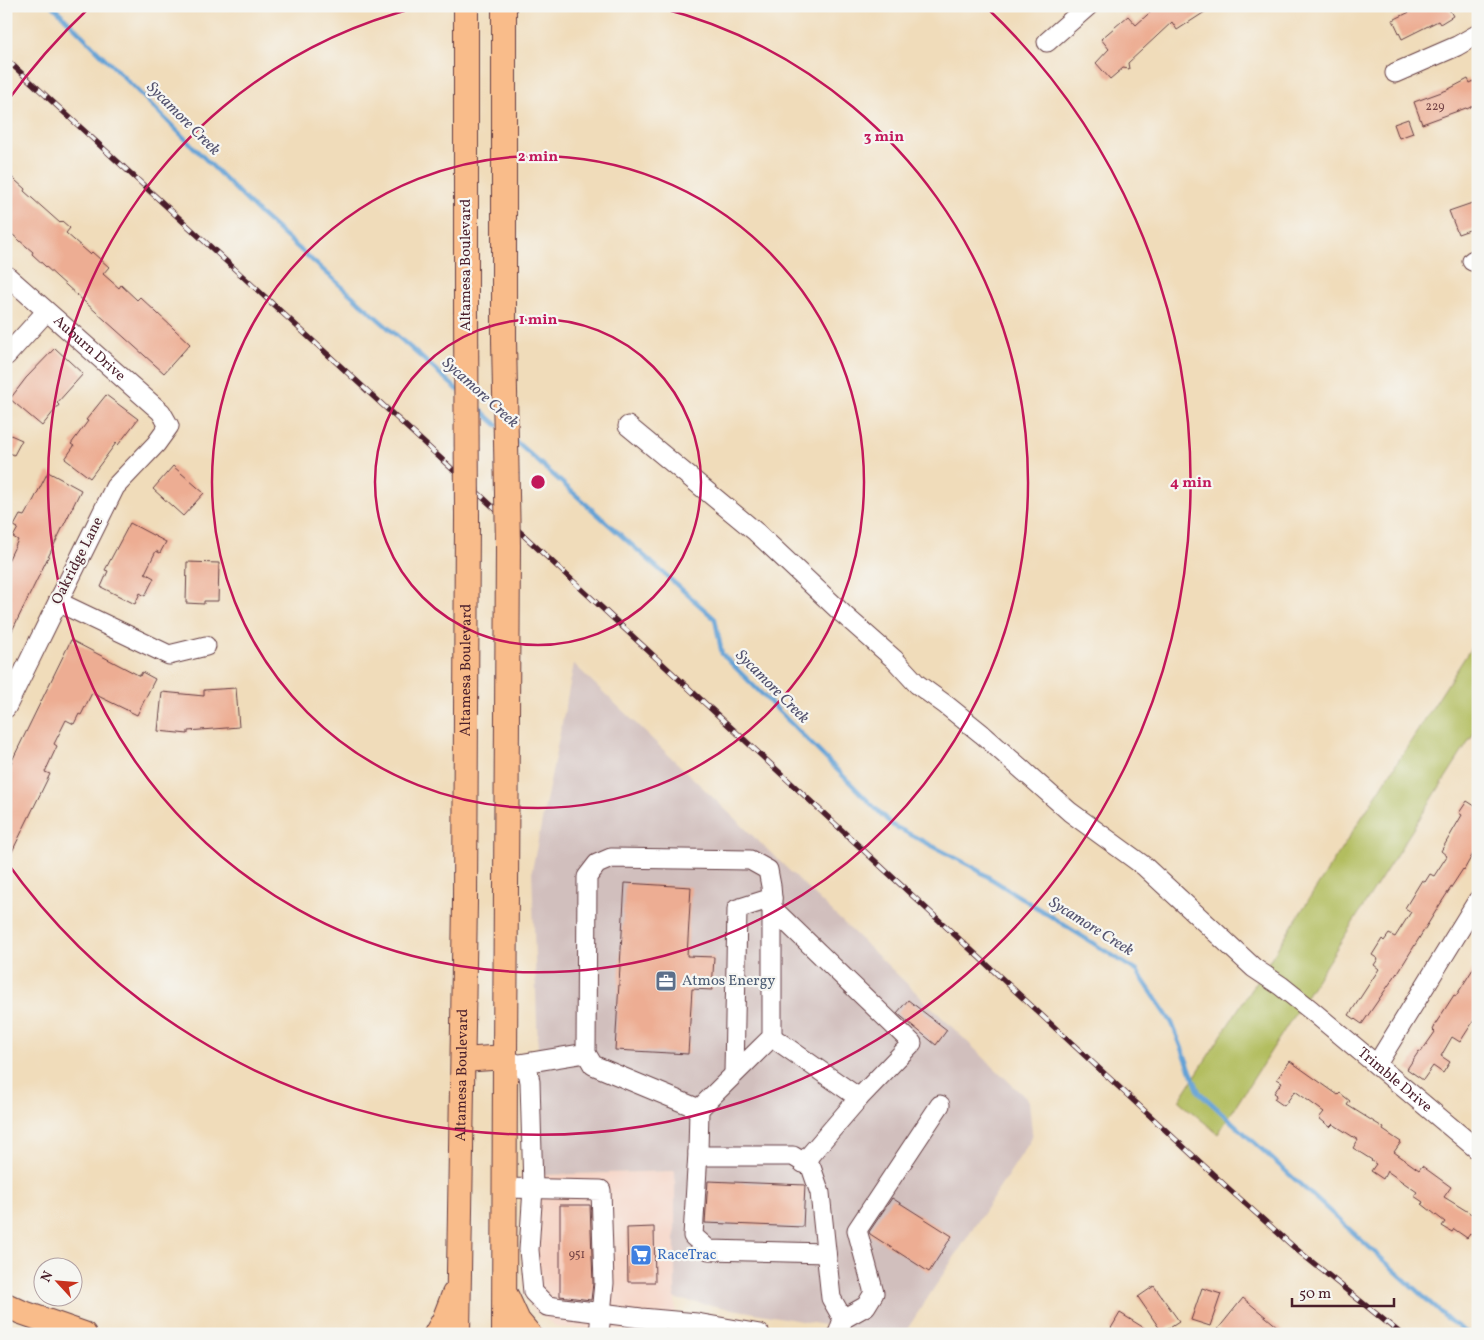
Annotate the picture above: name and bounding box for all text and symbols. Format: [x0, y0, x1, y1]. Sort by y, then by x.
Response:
water label: Sycamore Creek [141, 77, 225, 161]
house number: 229 [1426, 99, 1445, 115]
text: 3 min [864, 127, 904, 148]
text: 2 min [518, 147, 558, 168]
street label: Altamesa Boulevard [456, 199, 477, 331]
text: 1 min [519, 310, 557, 331]
street label: Auburn Drive [48, 311, 130, 386]
water label: Sycamore Creek [437, 353, 524, 434]
centre of rings [529, 473, 547, 491]
text: 4 min [1170, 473, 1212, 494]
street label: Oakridge Lane [47, 514, 109, 608]
street label: Altamesa Boulevard [455, 604, 477, 736]
water label: Sycamore Creek [730, 645, 814, 729]
water label: Sycamore Creek [1044, 892, 1138, 962]
office icon: Atmos Energy [654, 969, 678, 993]
place label: Atmos Energy [682, 971, 775, 992]
street label: Altamesa Boulevard [451, 1009, 474, 1141]
street label: Trimble Drive [1353, 1043, 1437, 1118]
supermarket icon: RaceTrac [629, 1243, 653, 1267]
place label: RaceTrac [657, 1245, 717, 1266]
house number: 951 [569, 1247, 585, 1263]
north arrow [32, 1258, 82, 1308]
text: N [37, 1268, 58, 1286]
scale bar [1292, 1275, 1394, 1307]
text: 50 m [1299, 1284, 1331, 1305]

